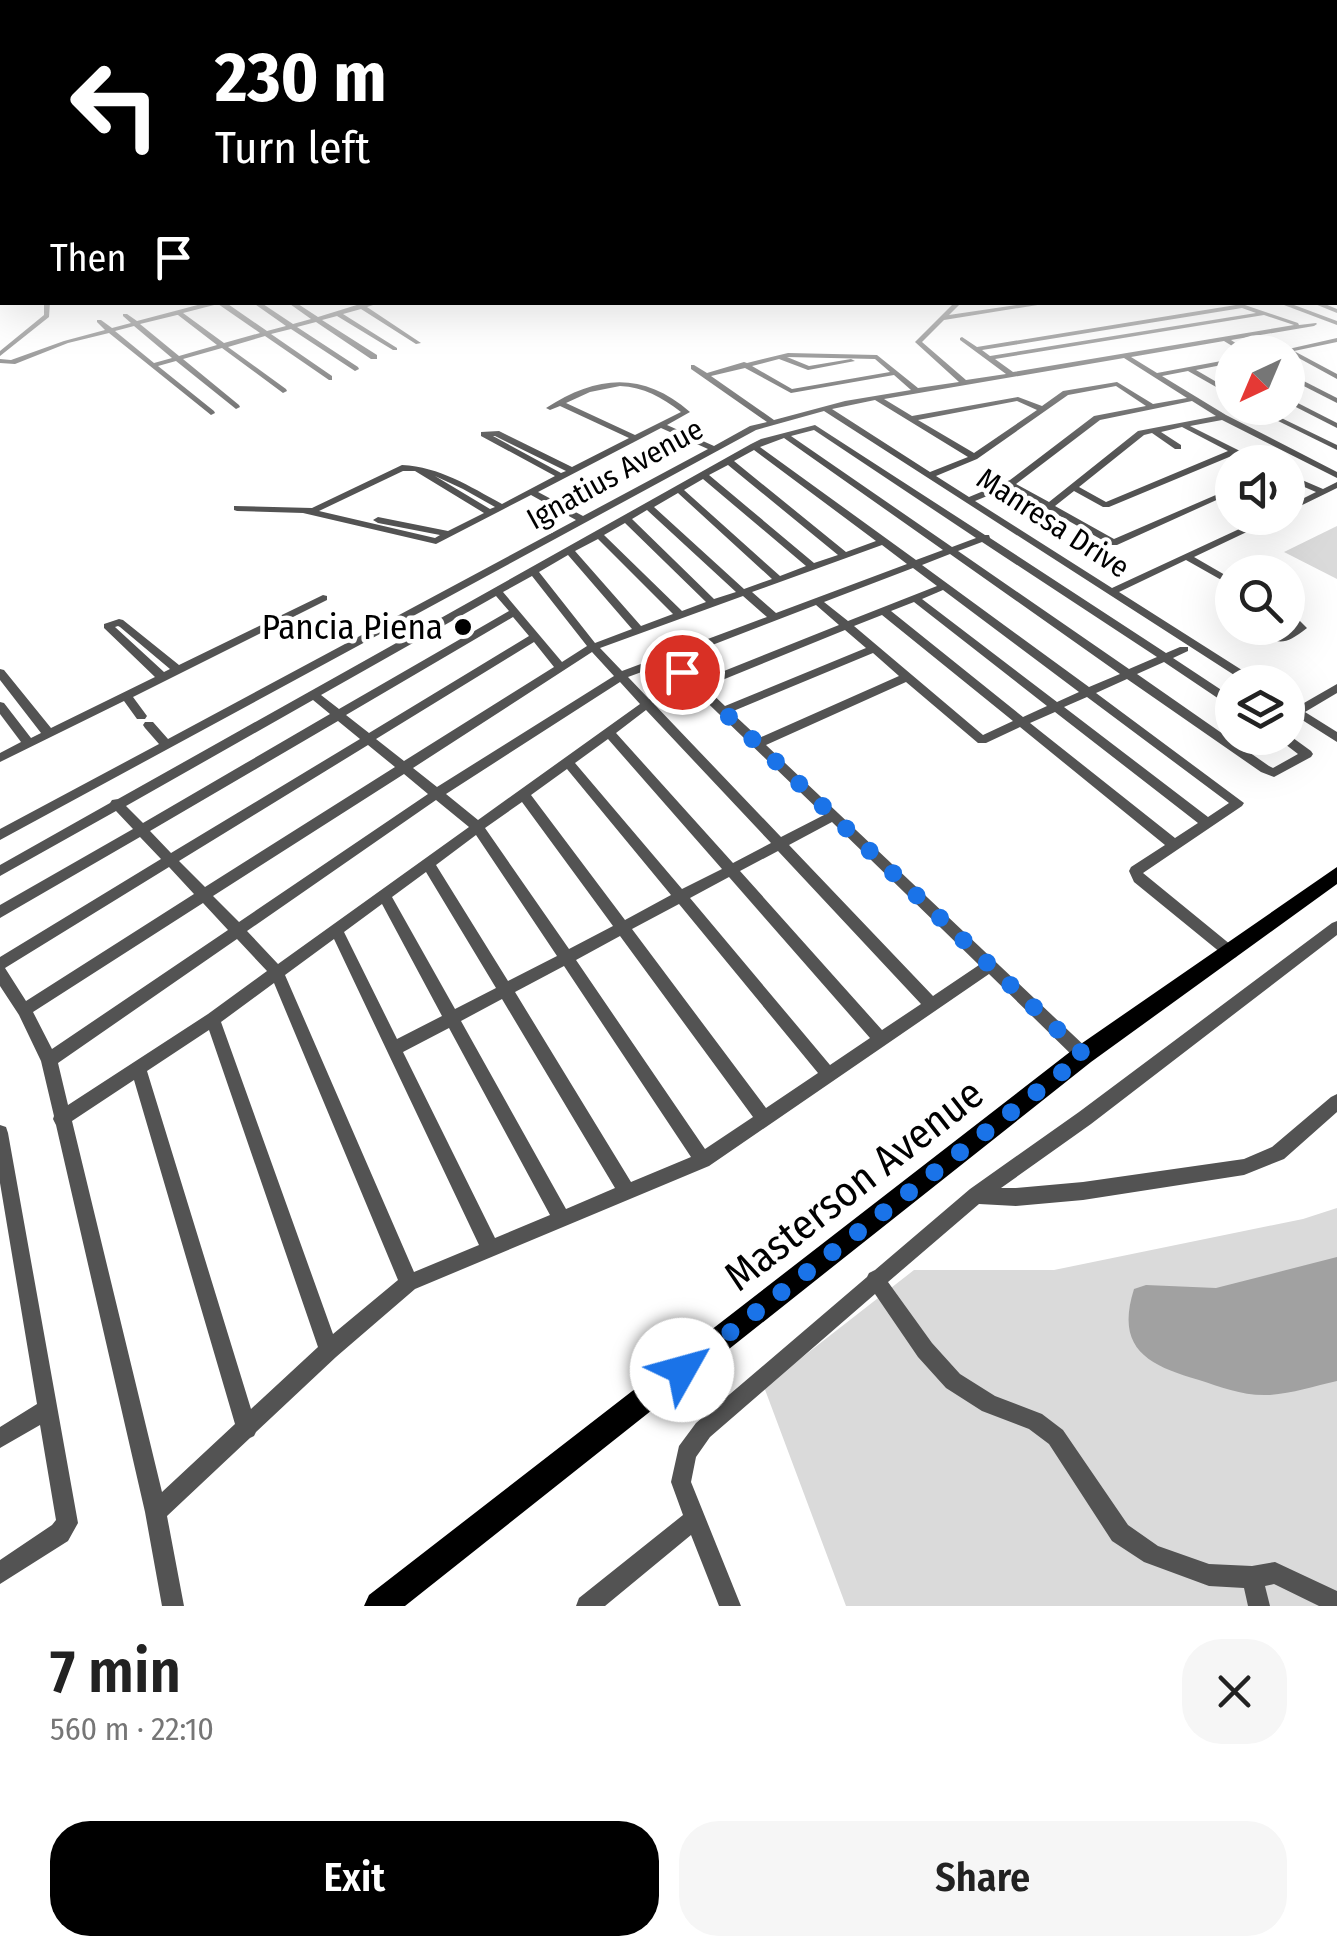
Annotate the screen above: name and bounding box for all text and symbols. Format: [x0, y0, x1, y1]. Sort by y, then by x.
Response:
text: 230 m [215, 36, 387, 120]
icon: left [50, 40, 180, 170]
text: Turn left [215, 121, 370, 175]
icon: arrive [146, 230, 201, 285]
text: Then [50, 235, 126, 281]
north arrow [1215, 335, 1305, 425]
map controls [1215, 335, 1305, 755]
street label: Ignatius Avenue [521, 411, 709, 537]
button: sound [1215, 445, 1305, 535]
street label: Manresa Drive [970, 460, 1136, 586]
button: search [1215, 555, 1305, 645]
place label: Pancia Piena [262, 606, 443, 648]
marker: Pancia Piena [452, 616, 474, 638]
pin [640, 630, 725, 715]
icon: arrive [655, 645, 710, 700]
button: layers [1215, 665, 1305, 755]
street label: Masterson Avenue [715, 1069, 993, 1301]
position arrow [630, 1318, 734, 1422]
text: 7 min [50, 1636, 181, 1708]
button: close [1182, 1639, 1287, 1744]
text: 560 m · 22:10 [50, 1710, 214, 1748]
button: Exit [50, 1821, 659, 1936]
button: Share [679, 1821, 1287, 1936]

